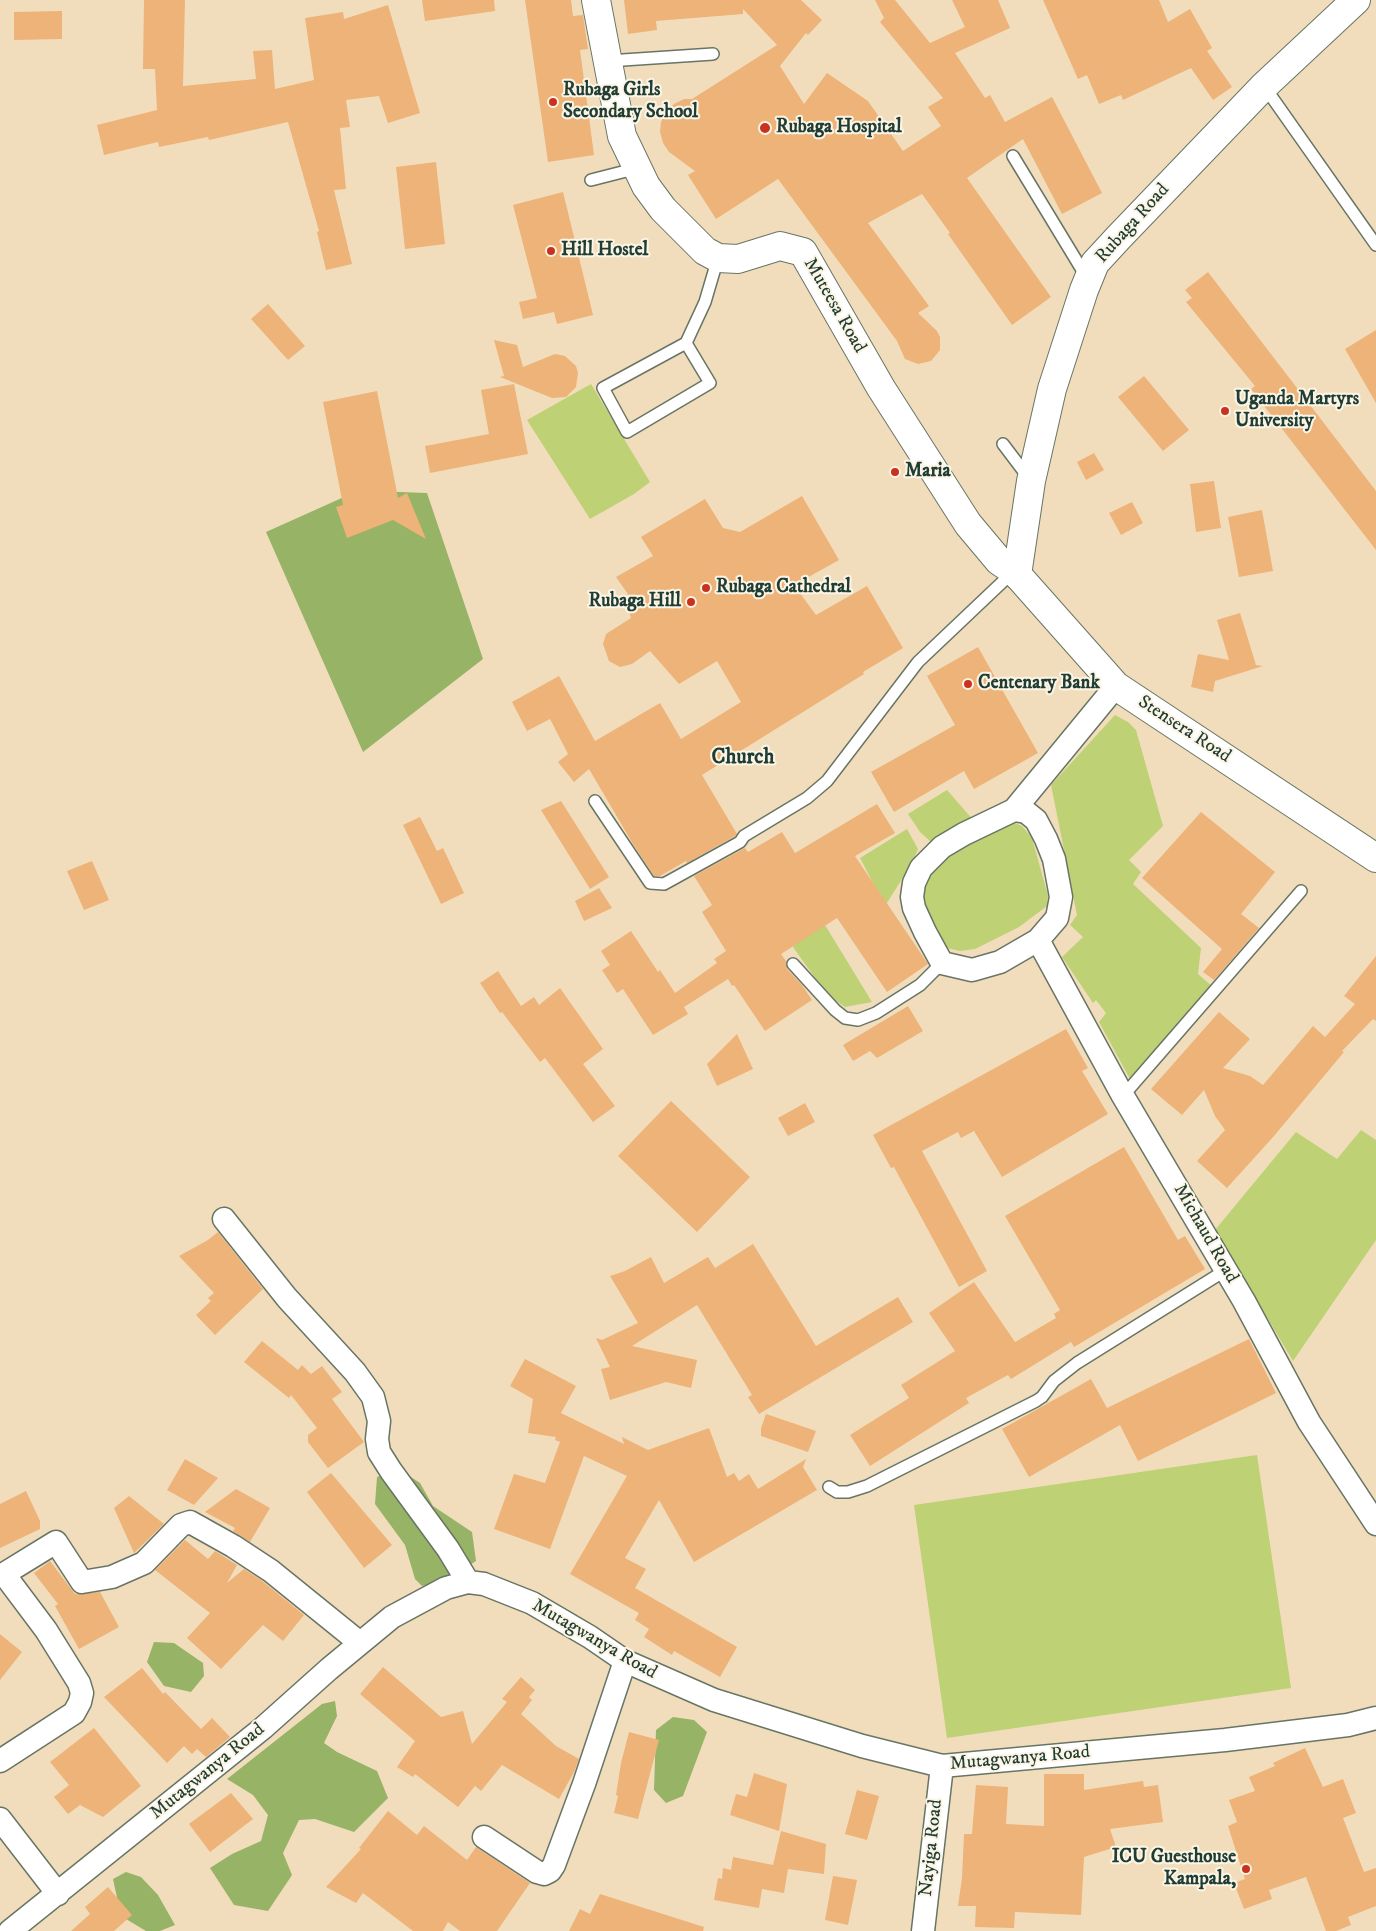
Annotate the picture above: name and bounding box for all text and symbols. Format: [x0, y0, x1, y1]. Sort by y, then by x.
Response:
place label: Rubaga Girls Secondary School [563, 80, 698, 124]
marker: Rubaga Girls Secondary School [547, 96, 559, 108]
place label: Rubaga Hospital [776, 117, 902, 139]
marker: Rubaga Hospital [758, 121, 772, 135]
street label: Rubaga Road [1091, 179, 1175, 269]
place label: Hill Hostel [561, 240, 648, 262]
marker: Hill Hostel [545, 245, 557, 257]
street label: Muteesa Road [798, 254, 870, 358]
place label: Uganda Martyrs University [1235, 389, 1359, 433]
marker: Uganda Martyrs University [1219, 405, 1231, 417]
place label: Maria [905, 461, 950, 483]
marker: Maria [889, 466, 901, 478]
place label: Rubaga Cathedral [716, 577, 851, 599]
marker: Rubaga Cathedral [700, 582, 712, 594]
place label: Rubaga Hill [589, 591, 681, 613]
marker: Rubaga Hill [685, 596, 697, 608]
place label: Centenary Bank [978, 673, 1100, 695]
marker: Centenary Bank [962, 678, 974, 690]
street label: Stensera Road [1133, 691, 1235, 769]
district label: Church [712, 746, 774, 772]
street label: Michaud Road [1167, 1180, 1243, 1288]
street label: Mutagwanya Road [527, 1595, 661, 1685]
street label: Mutagwanya Road [146, 1719, 270, 1825]
street label: Mutagwanya Road [949, 1742, 1091, 1776]
street label: Nayiga Road [916, 1798, 948, 1898]
place label: ICU Guesthouse Kampala, [1112, 1847, 1236, 1891]
marker: ICU Guesthouse Kampala, [1240, 1863, 1252, 1875]

